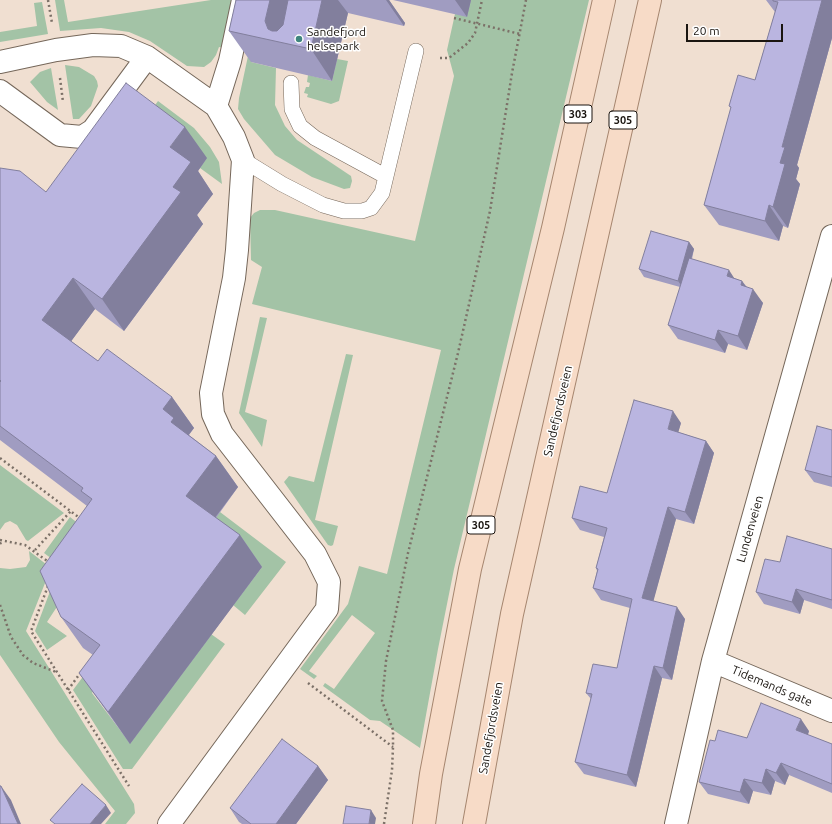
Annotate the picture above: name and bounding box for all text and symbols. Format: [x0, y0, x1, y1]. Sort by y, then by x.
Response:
scale bar [688, 16, 785, 42]
text: 20 m [693, 24, 720, 37]
place label: Sandefjord helsepark [307, 25, 366, 53]
marker: Sandefjord helsepark [294, 34, 304, 44]
road number: 303 [564, 105, 592, 123]
road number: 305 [609, 111, 637, 129]
street label: Sandefjordsveien [541, 364, 575, 458]
street label: Lundenveien [734, 494, 766, 564]
road number: 305 [467, 516, 495, 534]
street label: Tidemands gate [729, 663, 815, 709]
street label: Sandefjordsveien [476, 681, 506, 775]

